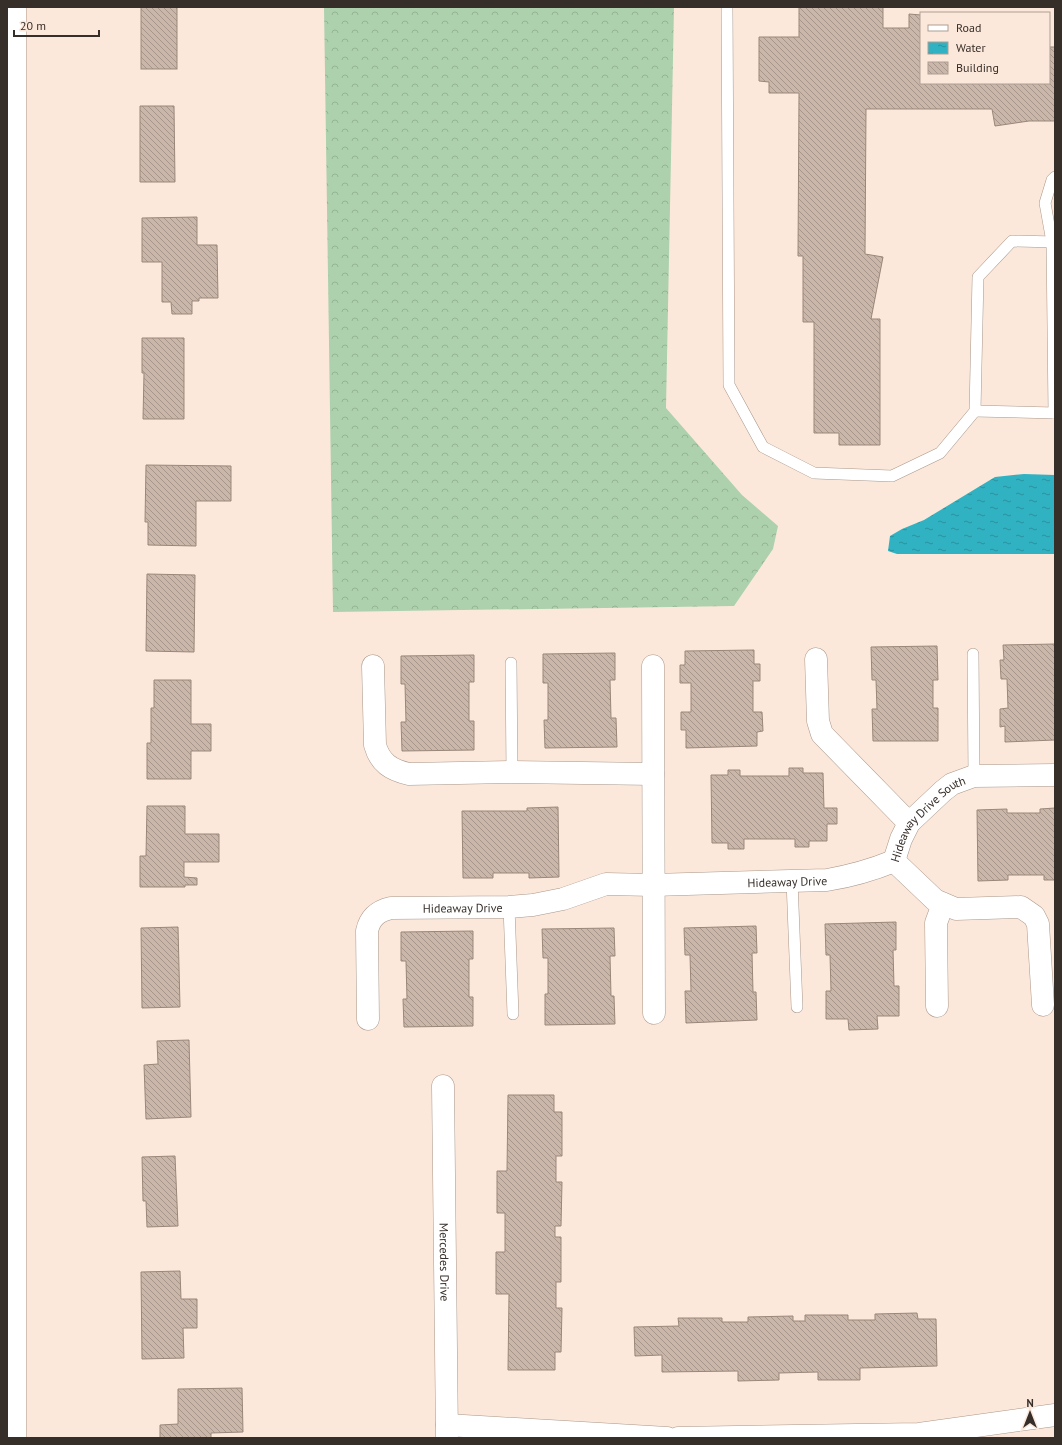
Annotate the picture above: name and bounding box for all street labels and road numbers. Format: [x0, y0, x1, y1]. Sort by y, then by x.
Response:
street label: Hideaway Drive South [887, 772, 967, 864]
street label: Hideaway Drive [747, 872, 827, 890]
street label: Hideaway Drive [423, 900, 503, 915]
street label: Mercedes Drive [437, 1223, 453, 1301]

